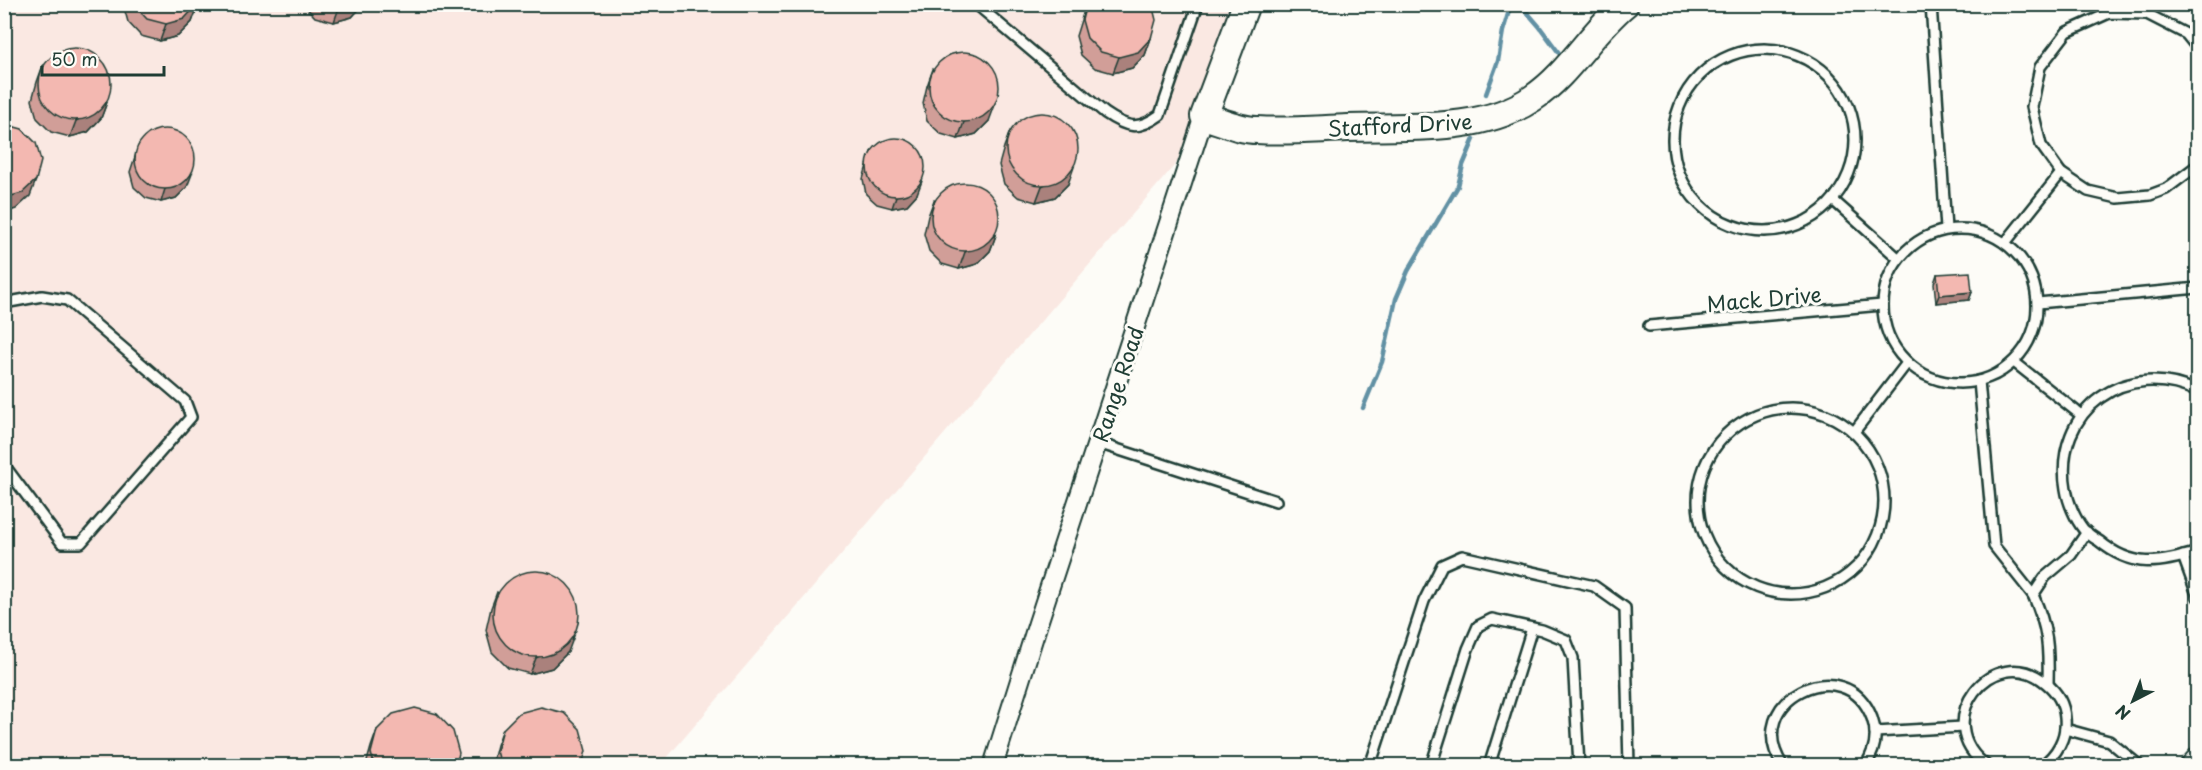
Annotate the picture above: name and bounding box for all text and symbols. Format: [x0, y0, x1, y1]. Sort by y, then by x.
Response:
scale bar [42, 39, 164, 77]
text: 50 m [51, 45, 98, 72]
street label: Stafford Drive [1327, 104, 1473, 144]
street label: Mack Drive [1705, 277, 1823, 319]
street label: Range Road [1083, 322, 1151, 446]
north arrow [2103, 671, 2163, 731]
text: N [2110, 700, 2135, 726]

